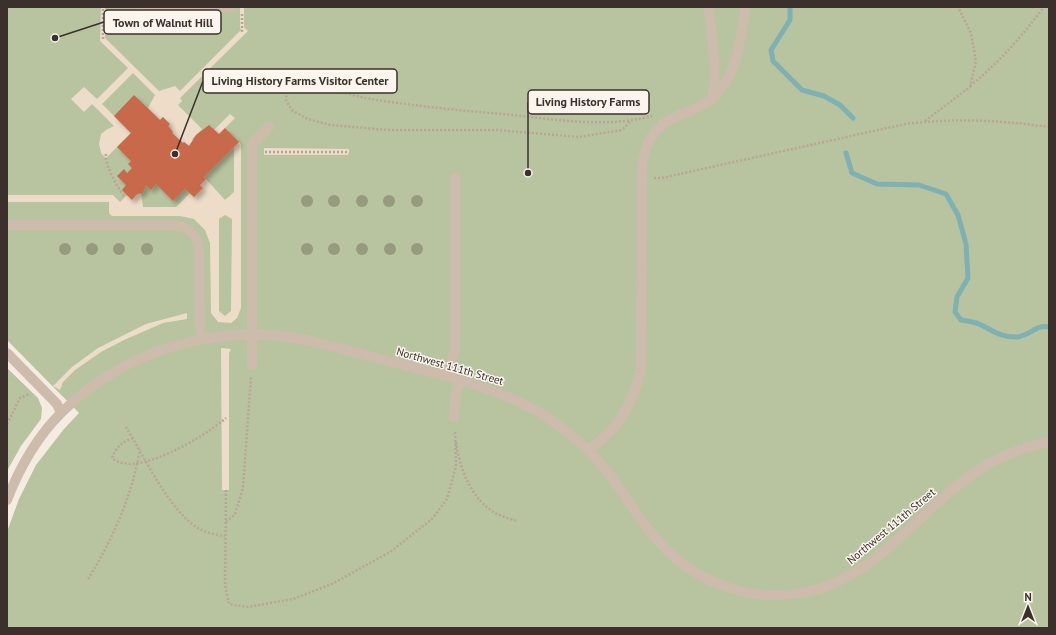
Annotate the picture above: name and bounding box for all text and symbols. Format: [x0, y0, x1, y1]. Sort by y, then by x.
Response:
callout: Town of Walnut Hill [104, 10, 221, 34]
text: Town of Walnut Hill [113, 15, 214, 30]
callout: Living History Farms Visitor Center [203, 69, 397, 93]
text: Living History Farms Visitor Center [211, 73, 389, 88]
callout: Living History Farms [528, 90, 649, 114]
text: Living History Farms [536, 94, 640, 109]
street label: Northwest 111th Street [395, 344, 505, 388]
street label: Northwest 111th Street [844, 485, 938, 567]
north arrow [1008, 587, 1048, 627]
text: N [1024, 590, 1032, 604]

